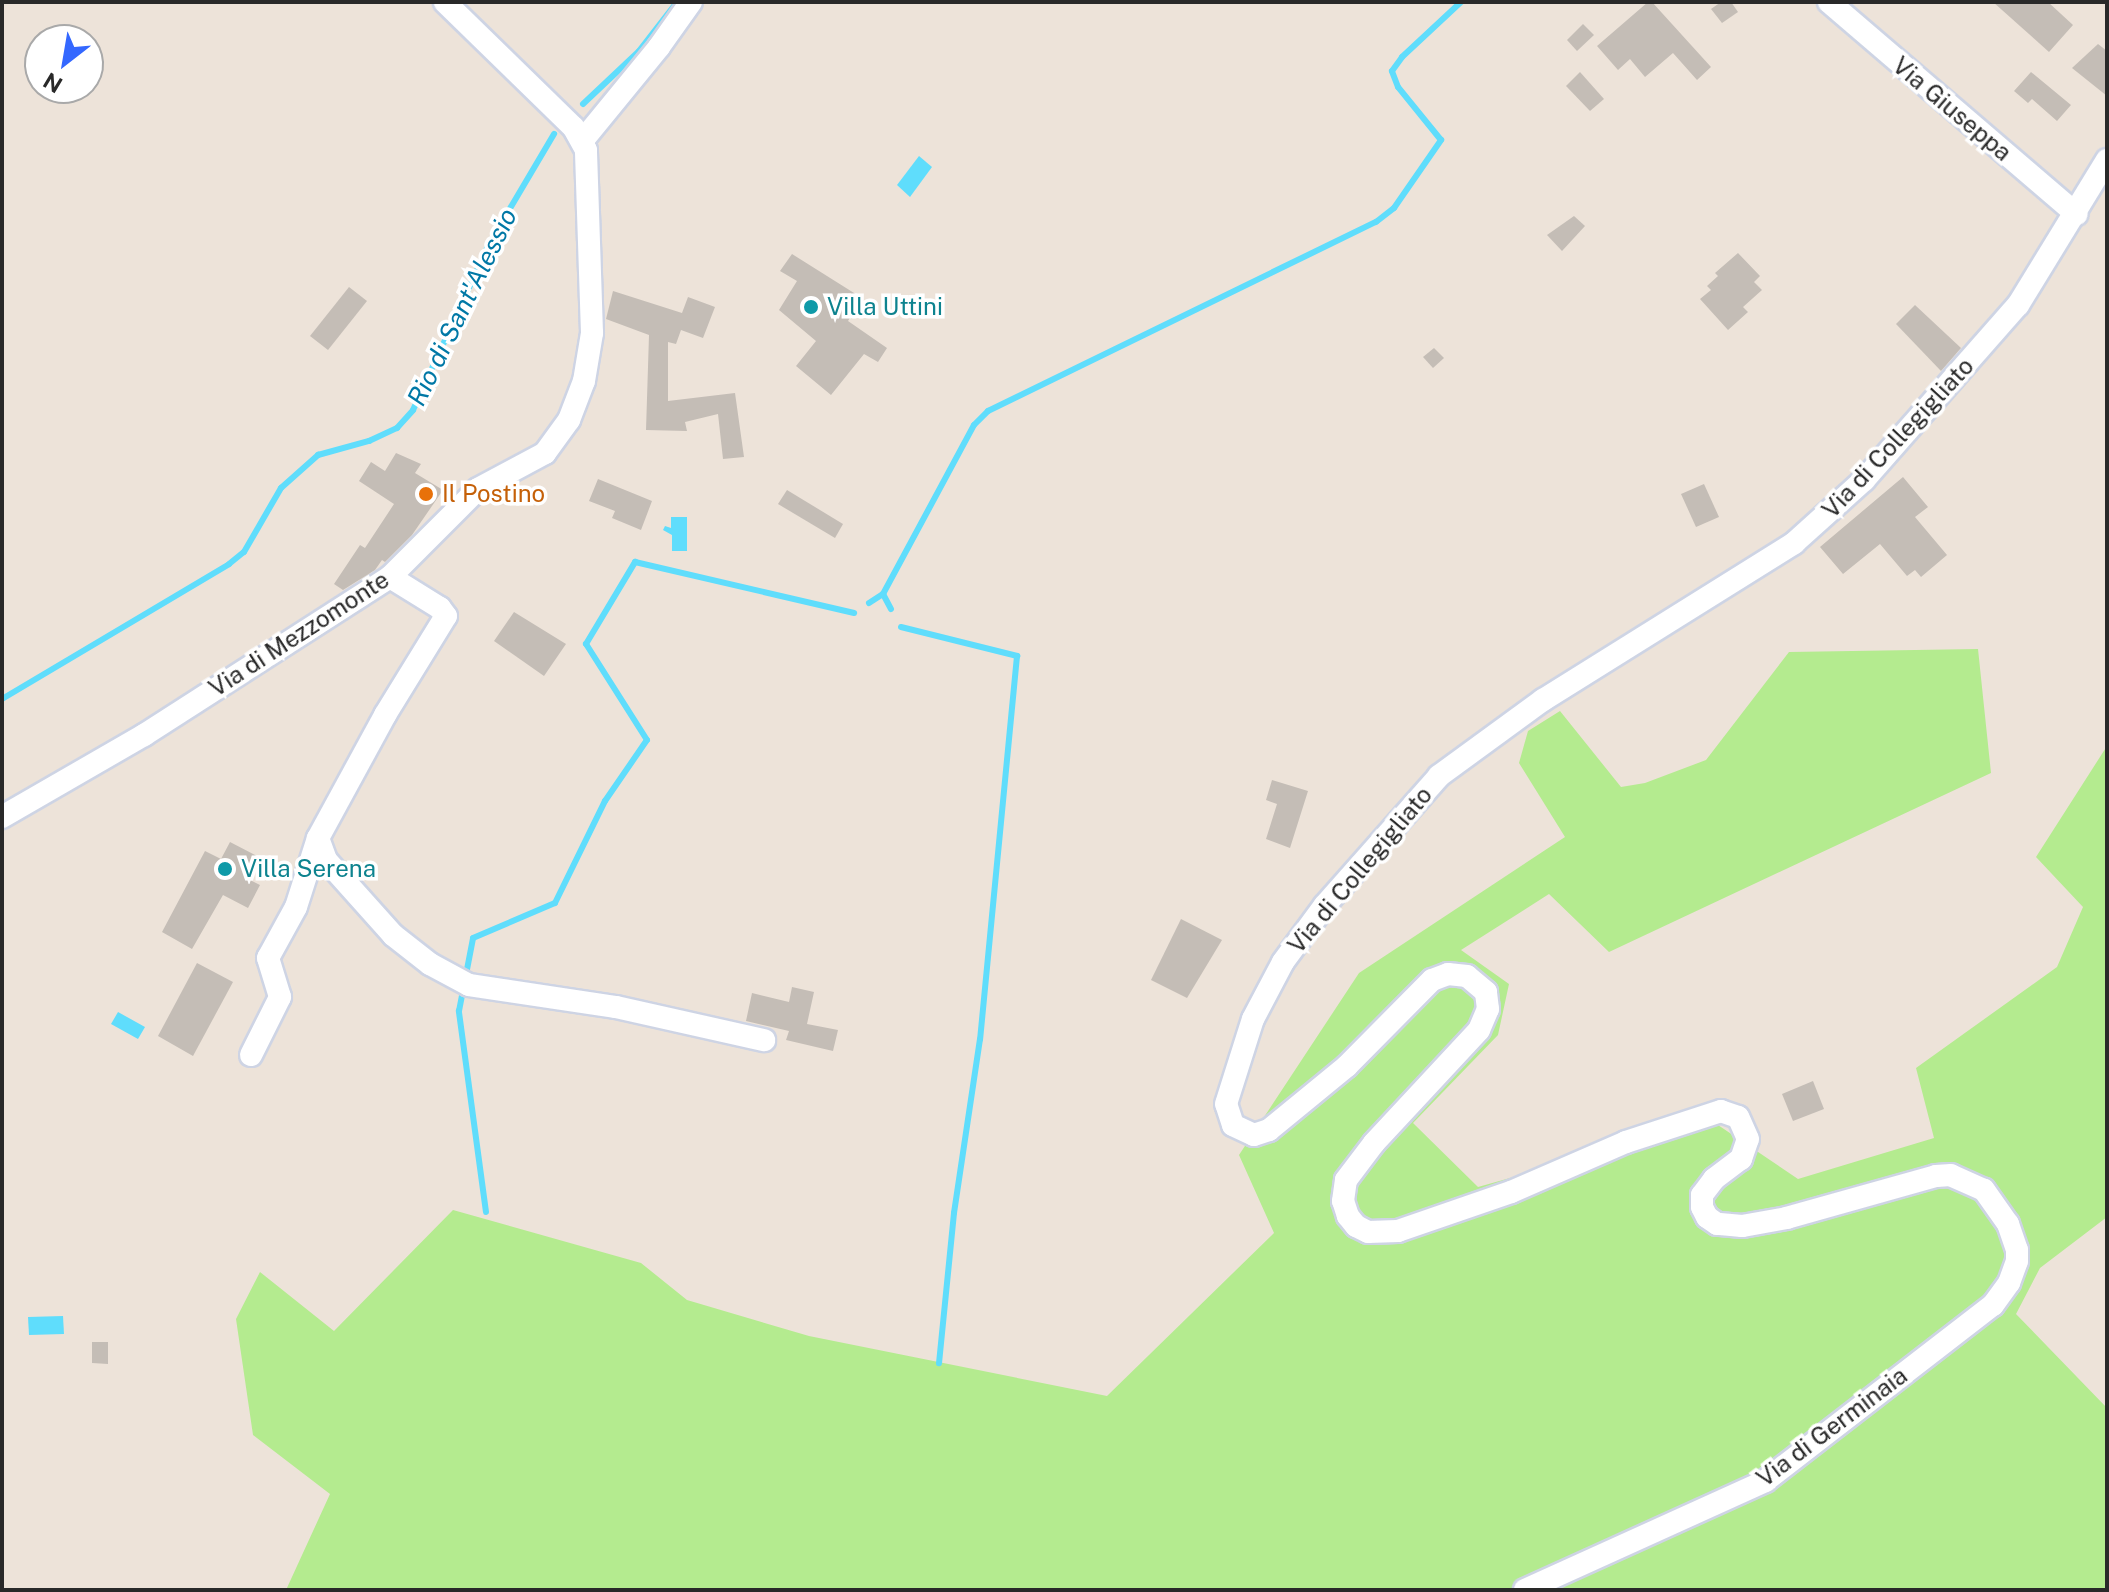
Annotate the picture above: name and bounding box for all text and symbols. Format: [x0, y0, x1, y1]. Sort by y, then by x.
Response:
north arrow [24, 24, 104, 104]
street label: Via Giuseppa [1887, 51, 2017, 167]
text: N [39, 67, 67, 98]
water label: Rio di Sant'Alessio [401, 203, 523, 411]
place label: Villa Uttini [827, 293, 943, 321]
marker: Villa Uttini [802, 298, 820, 316]
street label: Via di Collegigliato [1816, 352, 1980, 524]
place label: Il Postino [442, 480, 545, 508]
marker: Il Postino [417, 485, 435, 503]
street label: Via di Mezzomonte [204, 565, 394, 703]
street label: Via di Collegigliato [1282, 781, 1438, 959]
place label: Villa Serena [241, 855, 376, 883]
marker: Villa Serena [216, 860, 234, 878]
street label: Via di Germinaia [1751, 1361, 1913, 1493]

